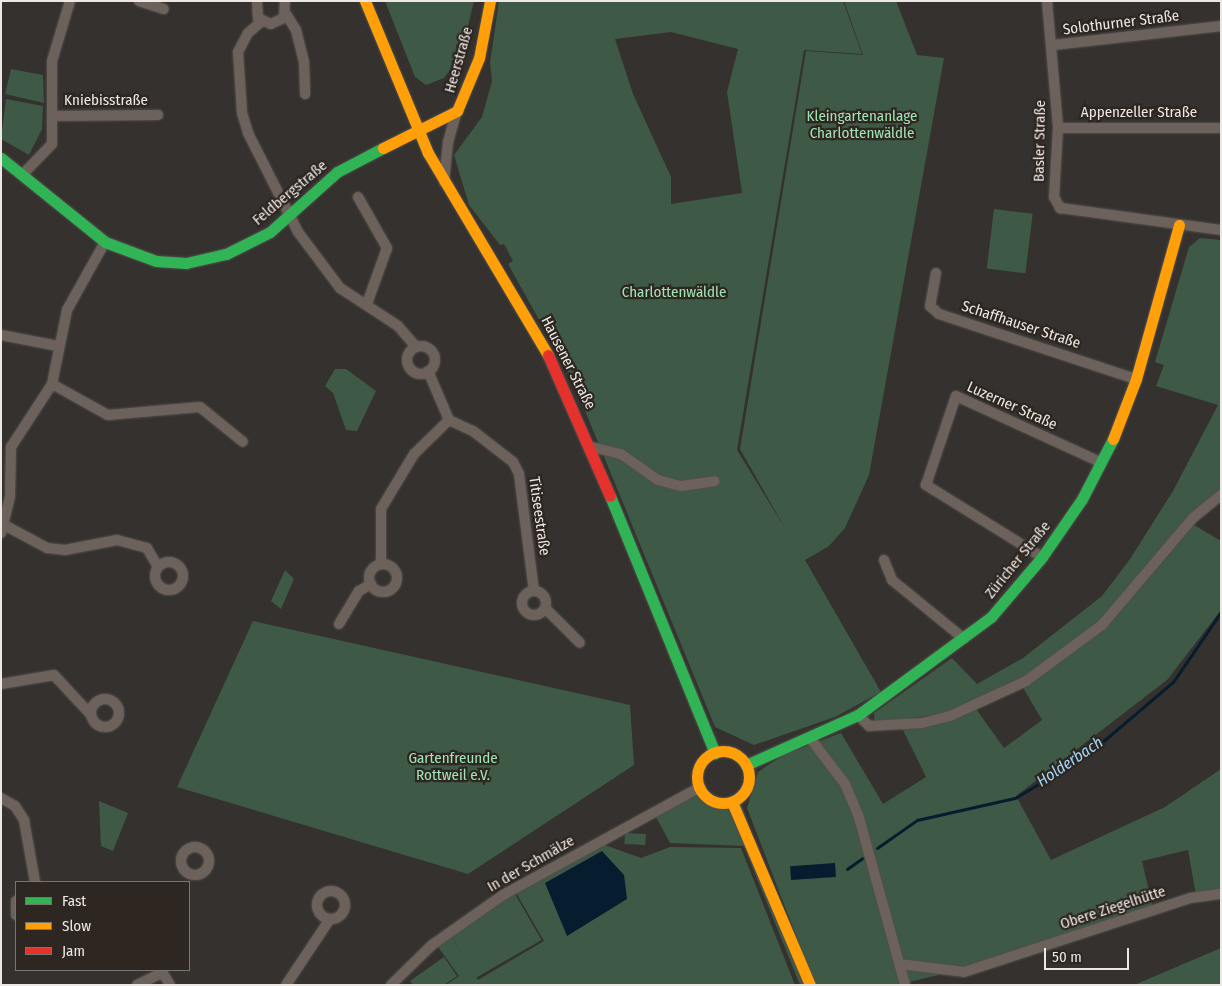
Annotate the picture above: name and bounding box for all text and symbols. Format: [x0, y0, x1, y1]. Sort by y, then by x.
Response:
street label: Solothurner Straße [1062, 7, 1180, 39]
street label: Heerstraße [441, 25, 477, 95]
street label: Kniebisstraße [64, 92, 148, 110]
street label: Basler Straße [1030, 100, 1050, 182]
street label: Appenzeller Straße [1081, 104, 1197, 122]
park label: Kleingartenanlage Charlottenwäldle [807, 107, 917, 142]
street label: Feldbergstraße [249, 157, 331, 229]
park label: Charlottenwäldle [622, 284, 726, 302]
street label: Schaffhauser Straße [959, 297, 1083, 353]
street label: Hausener Straße [537, 313, 599, 413]
street label: Luzerner Straße [964, 378, 1060, 434]
street label: Titiseestraße [525, 475, 553, 557]
street label: Züricher Straße [981, 518, 1055, 602]
water label: Holderbach [1033, 733, 1107, 791]
park label: Gartenfreunde Rottweil e.V. [408, 749, 498, 784]
street label: In der Schmälze [484, 832, 578, 896]
legend [15, 881, 190, 971]
street label: Obere Ziegelhütte [1058, 882, 1168, 934]
text: Fast [62, 892, 86, 910]
text: Slow [62, 917, 91, 935]
scale bar [1047, 938, 1132, 970]
text: Jam [62, 942, 85, 960]
text: 50 m [1052, 948, 1082, 966]

